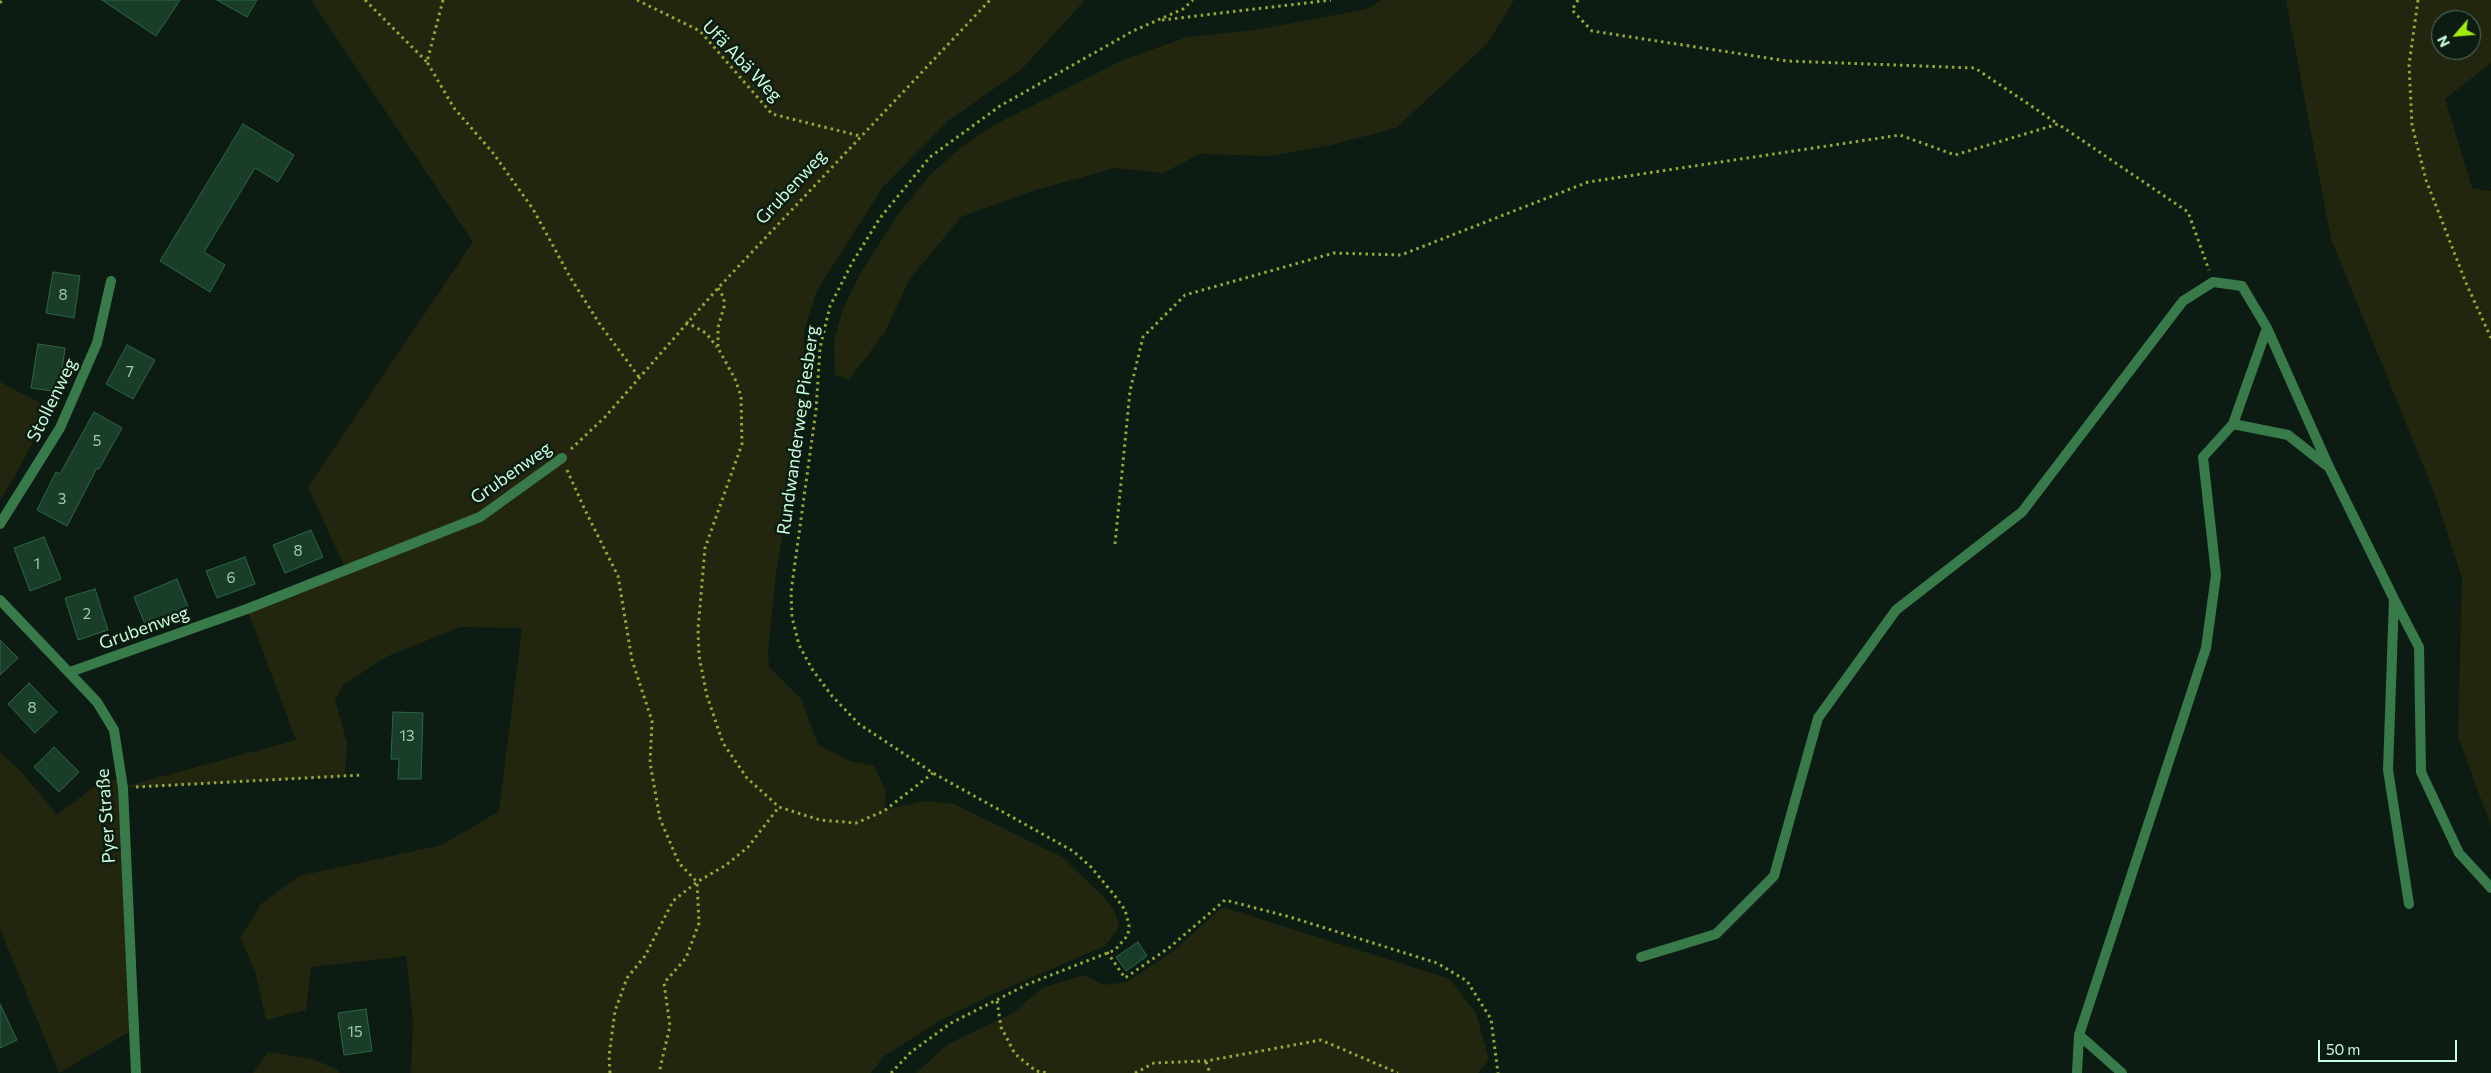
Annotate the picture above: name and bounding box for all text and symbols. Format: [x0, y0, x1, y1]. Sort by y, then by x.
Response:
north arrow [2431, 10, 2481, 60]
street label: Ufä Abä Weg [698, 16, 786, 106]
text: N [2433, 33, 2453, 50]
street label: Grubenweg [751, 145, 831, 229]
house number: 8 [58, 286, 68, 304]
street label: Rundwanderweg Piesberg [773, 324, 823, 536]
street label: Stollenweg [22, 355, 82, 445]
house number: 7 [126, 363, 134, 381]
house number: 5 [93, 432, 101, 450]
street label: Grubenweg [466, 437, 556, 509]
house number: 3 [58, 490, 66, 508]
house number: 8 [293, 542, 303, 560]
house number: 1 [34, 555, 40, 573]
house number: 6 [226, 569, 236, 587]
street label: Grubenweg [96, 602, 192, 654]
house number: 2 [83, 605, 91, 623]
house number: 8 [27, 699, 37, 717]
house number: 13 [400, 727, 414, 745]
street label: Pyer Straße [92, 768, 120, 864]
house number: 15 [347, 1023, 363, 1041]
scale bar [2321, 1030, 2460, 1062]
text: 50 m [2326, 1040, 2360, 1058]

